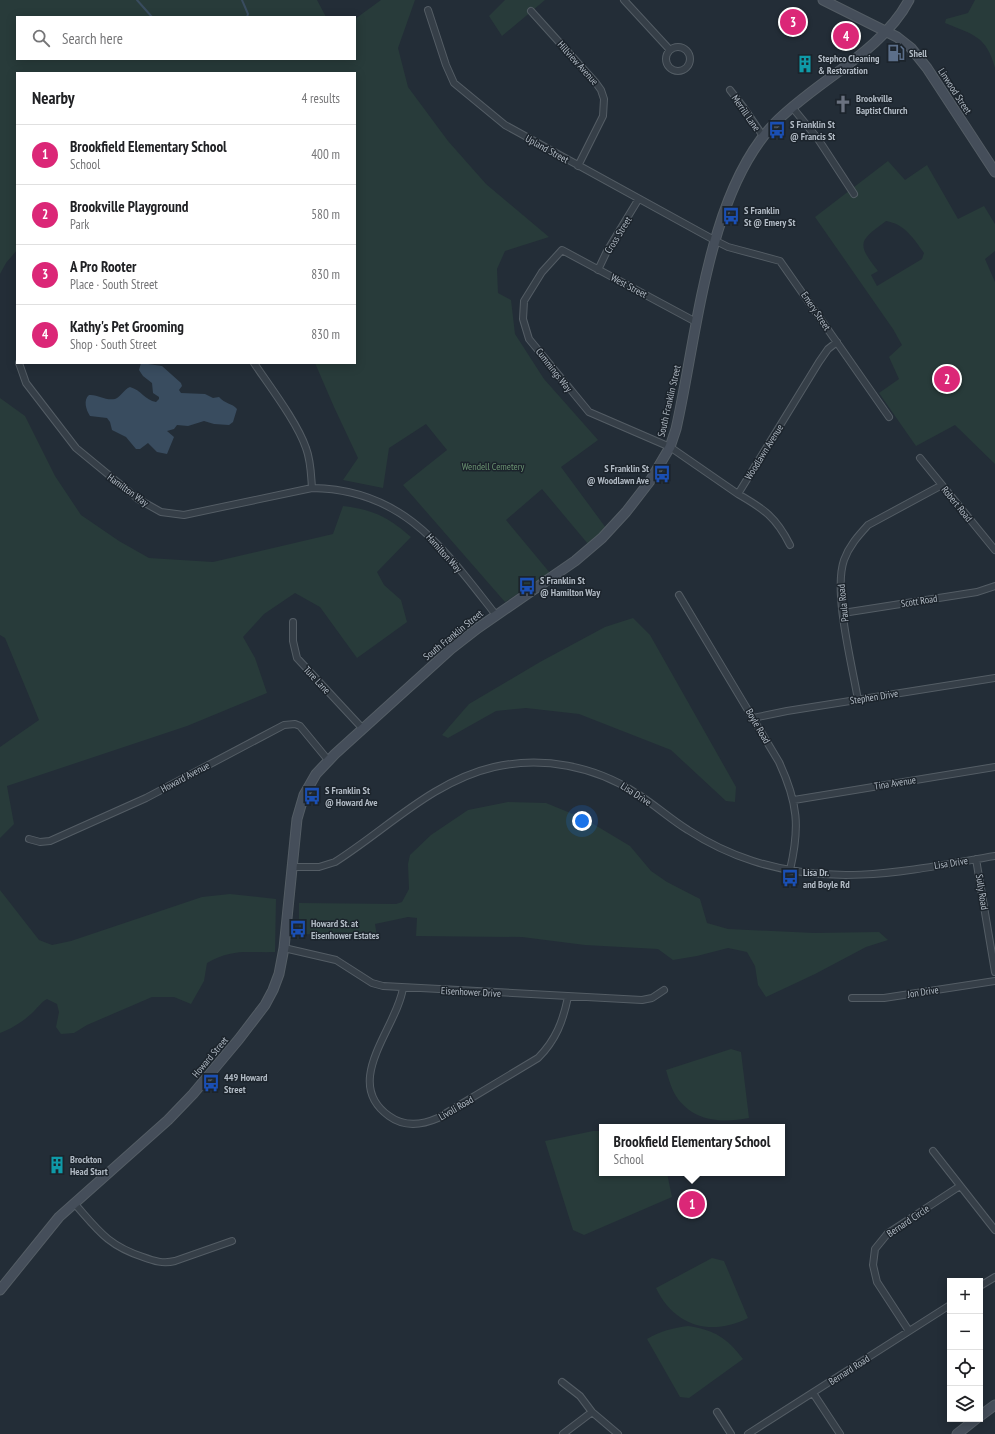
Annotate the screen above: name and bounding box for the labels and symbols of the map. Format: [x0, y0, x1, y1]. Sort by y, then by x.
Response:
pin: 3 [780, 7, 806, 37]
pin: 4 [833, 21, 859, 51]
street label: Hillview Avenue [555, 38, 601, 88]
fuel station icon: Shell [886, 43, 906, 63]
place label: Shell [909, 47, 928, 60]
place label: Stephco Cleaning & Restoration [818, 52, 880, 77]
building icon: Stephco Cleaning & Restoration [795, 54, 815, 74]
street label: Linwood Street [935, 66, 975, 117]
street label: Merrill Lane [729, 92, 763, 134]
place label: Brookville Baptist Church [856, 92, 908, 117]
church icon: Brookville Baptist Church [833, 94, 853, 114]
place label: S Franklin St @ Francis St [790, 118, 835, 143]
bus stop icon: S Franklin St @ Francis St [767, 120, 787, 140]
street label: Upland Street [523, 132, 571, 166]
place label: S Franklin St @ Emery St [744, 204, 795, 229]
bus stop icon: S Franklin St @ Emery St [721, 206, 741, 226]
street label: Cross Street [602, 214, 635, 256]
street label: West Street [609, 271, 650, 301]
street label: Emery Street [798, 289, 834, 333]
street label: Cummings Way [533, 345, 575, 395]
street label: South Franklin Street [654, 364, 684, 438]
pin: 2 [934, 364, 960, 394]
street label: Woodlawn Avenue [742, 422, 786, 482]
park label: Wendell Cemetery [462, 460, 524, 473]
place label: S Franklin St @ Woodlawn Ave [587, 462, 649, 487]
bus stop icon: S Franklin St @ Woodlawn Ave [652, 464, 672, 484]
street label: Hamilton Way [105, 471, 151, 509]
street label: Robert Road [939, 484, 975, 524]
street label: Hamilton Way [423, 531, 465, 575]
place label: S Franklin St @ Hamilton Way [540, 574, 601, 599]
bus stop icon: S Franklin St @ Hamilton Way [517, 576, 537, 596]
street label: Paula Road [835, 583, 851, 623]
street label: Scott Road [900, 592, 938, 610]
street label: South Franklin Street [421, 607, 486, 663]
street label: Ture Lane [301, 663, 333, 697]
street label: Stephen Drive [849, 687, 899, 707]
street label: Boyle Road [743, 706, 773, 746]
street label: Howard Avenue [158, 759, 212, 795]
street label: Tina Avenue [873, 773, 917, 793]
street label: Lisa Drive [618, 779, 654, 809]
place label: S Franklin St @ Howard Ave [325, 784, 378, 809]
bus stop icon: S Franklin St @ Howard Ave [302, 786, 322, 806]
your location [572, 811, 592, 831]
street label: Lisa Drive [933, 854, 969, 872]
place label: Lisa Dr. and Boyle Rd [803, 866, 850, 891]
bus stop icon: Lisa Dr. and Boyle Rd [780, 868, 800, 888]
street label: Sully Road [973, 873, 991, 911]
place label: Howard St. at Eisenhower Estates [311, 917, 380, 942]
bus stop icon: Howard St. at Eisenhower Estates [288, 919, 308, 939]
street label: Jon Drive [905, 983, 940, 1001]
street label: Eisenhower Drive [441, 984, 501, 1000]
street label: Howard Street [189, 1034, 231, 1080]
place label: 449 Howard Street [224, 1071, 268, 1096]
bus stop icon: 449 Howard Street [201, 1073, 221, 1093]
street label: Livoli Road [436, 1093, 476, 1123]
place label: Brockton Head Start [70, 1153, 108, 1178]
building icon: Brockton Head Start [47, 1155, 67, 1175]
pin: 1 [679, 1189, 705, 1219]
street label: Bernard Circle [884, 1202, 932, 1240]
street label: Bernard Road [826, 1352, 872, 1388]

